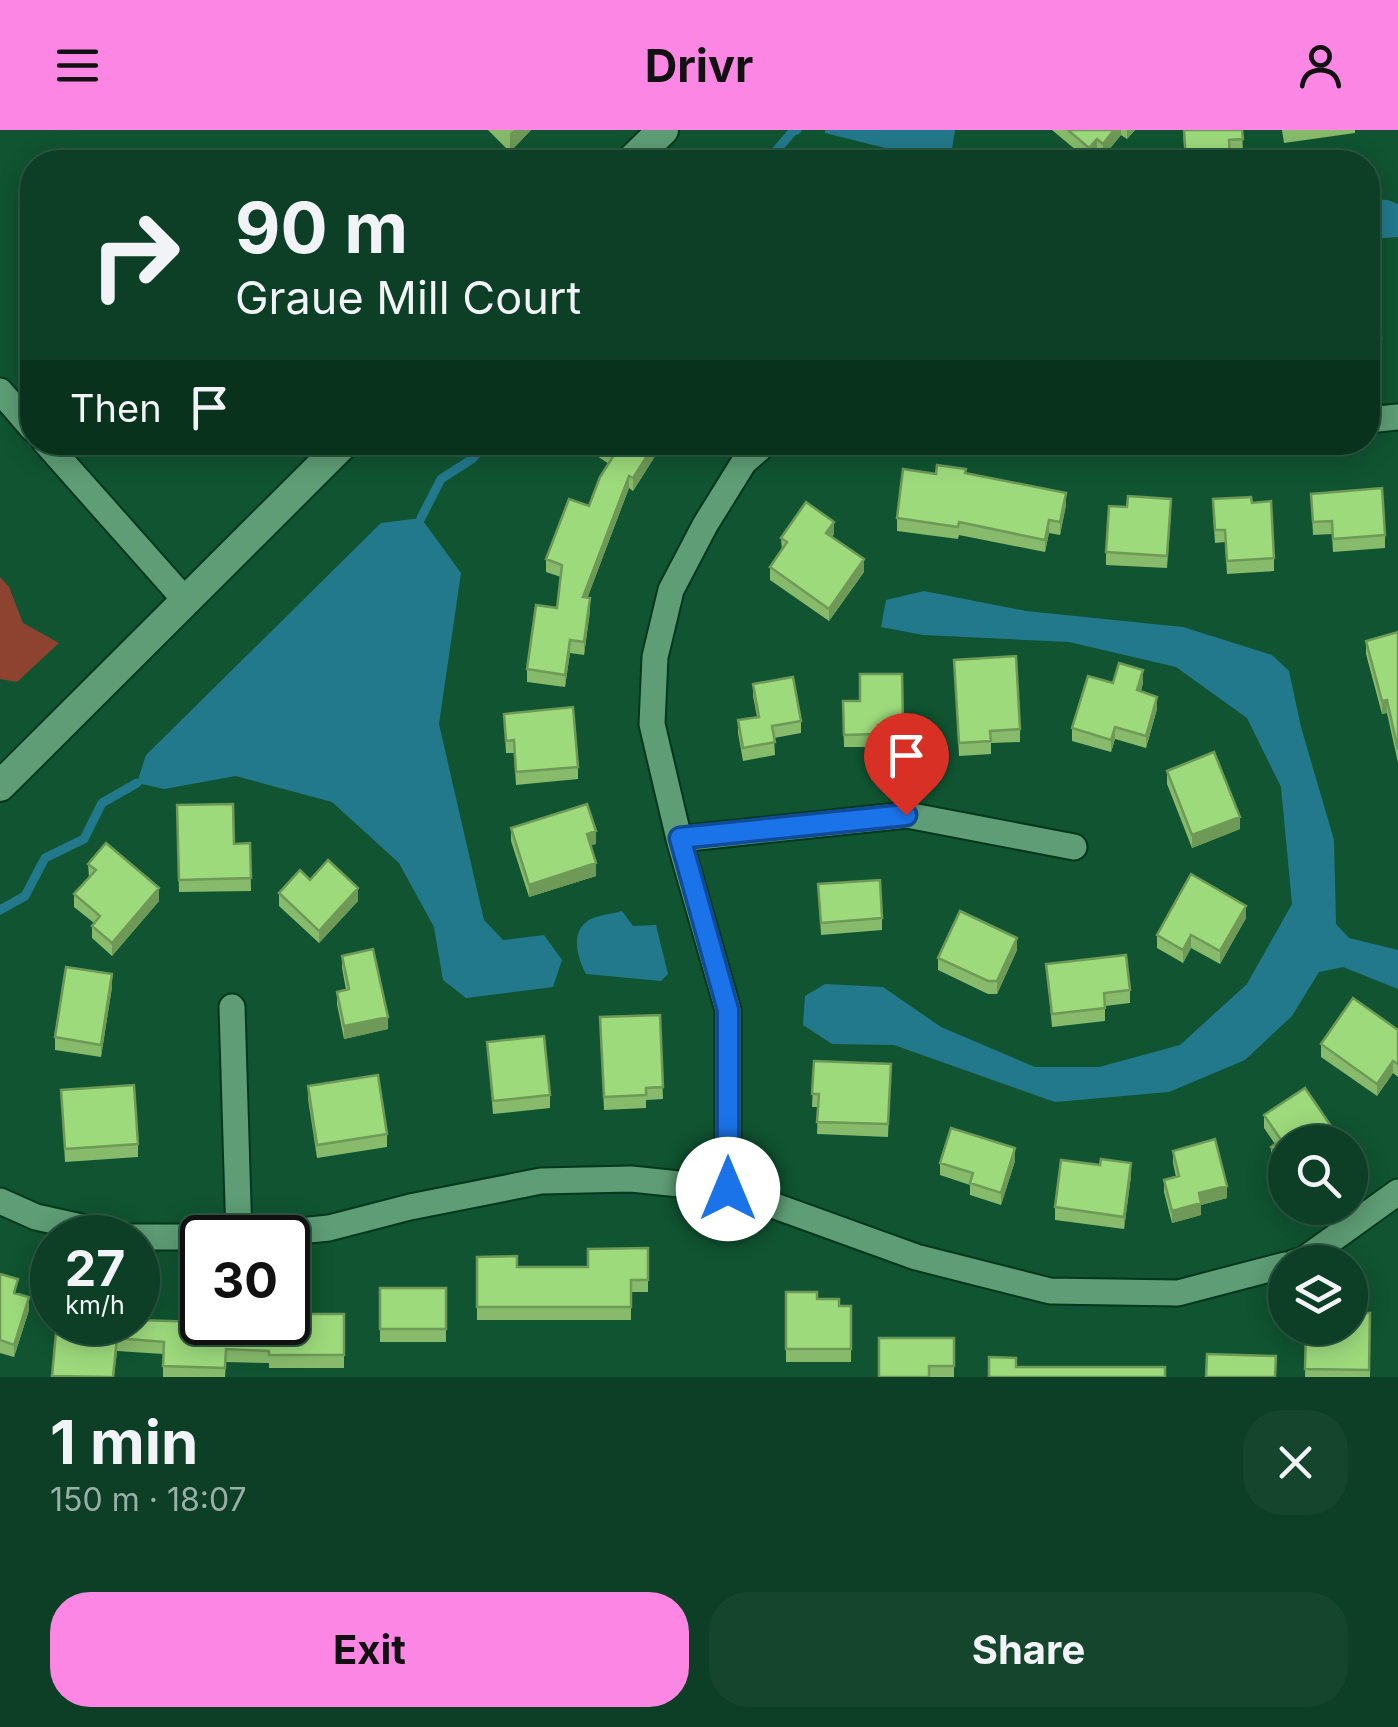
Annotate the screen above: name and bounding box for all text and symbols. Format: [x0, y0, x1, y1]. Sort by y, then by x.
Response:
icon: menu [50, 38, 105, 93]
text: Drivr [645, 38, 753, 93]
icon: person [1293, 38, 1348, 93]
text: 90 m [235, 185, 408, 270]
icon: right [70, 190, 200, 320]
text: Graue Mill Court [235, 270, 581, 325]
icon: arrive [182, 380, 237, 435]
text: Then [70, 385, 162, 431]
pin [864, 713, 949, 816]
icon: arrive [879, 728, 934, 783]
map controls [1268, 1125, 1368, 1345]
button: search [1268, 1125, 1368, 1225]
position arrow [676, 1137, 780, 1241]
speed limit sign: 30 [180, 1215, 310, 1345]
text: 27 [65, 1238, 125, 1298]
button: layers [1268, 1245, 1368, 1345]
text: km/h [65, 1290, 125, 1320]
text: 1 min [50, 1406, 198, 1478]
button: close [1243, 1410, 1348, 1515]
text: 150 m · 18:07 [50, 1480, 247, 1519]
button: Exit [50, 1592, 689, 1707]
button: Share [709, 1592, 1348, 1707]

